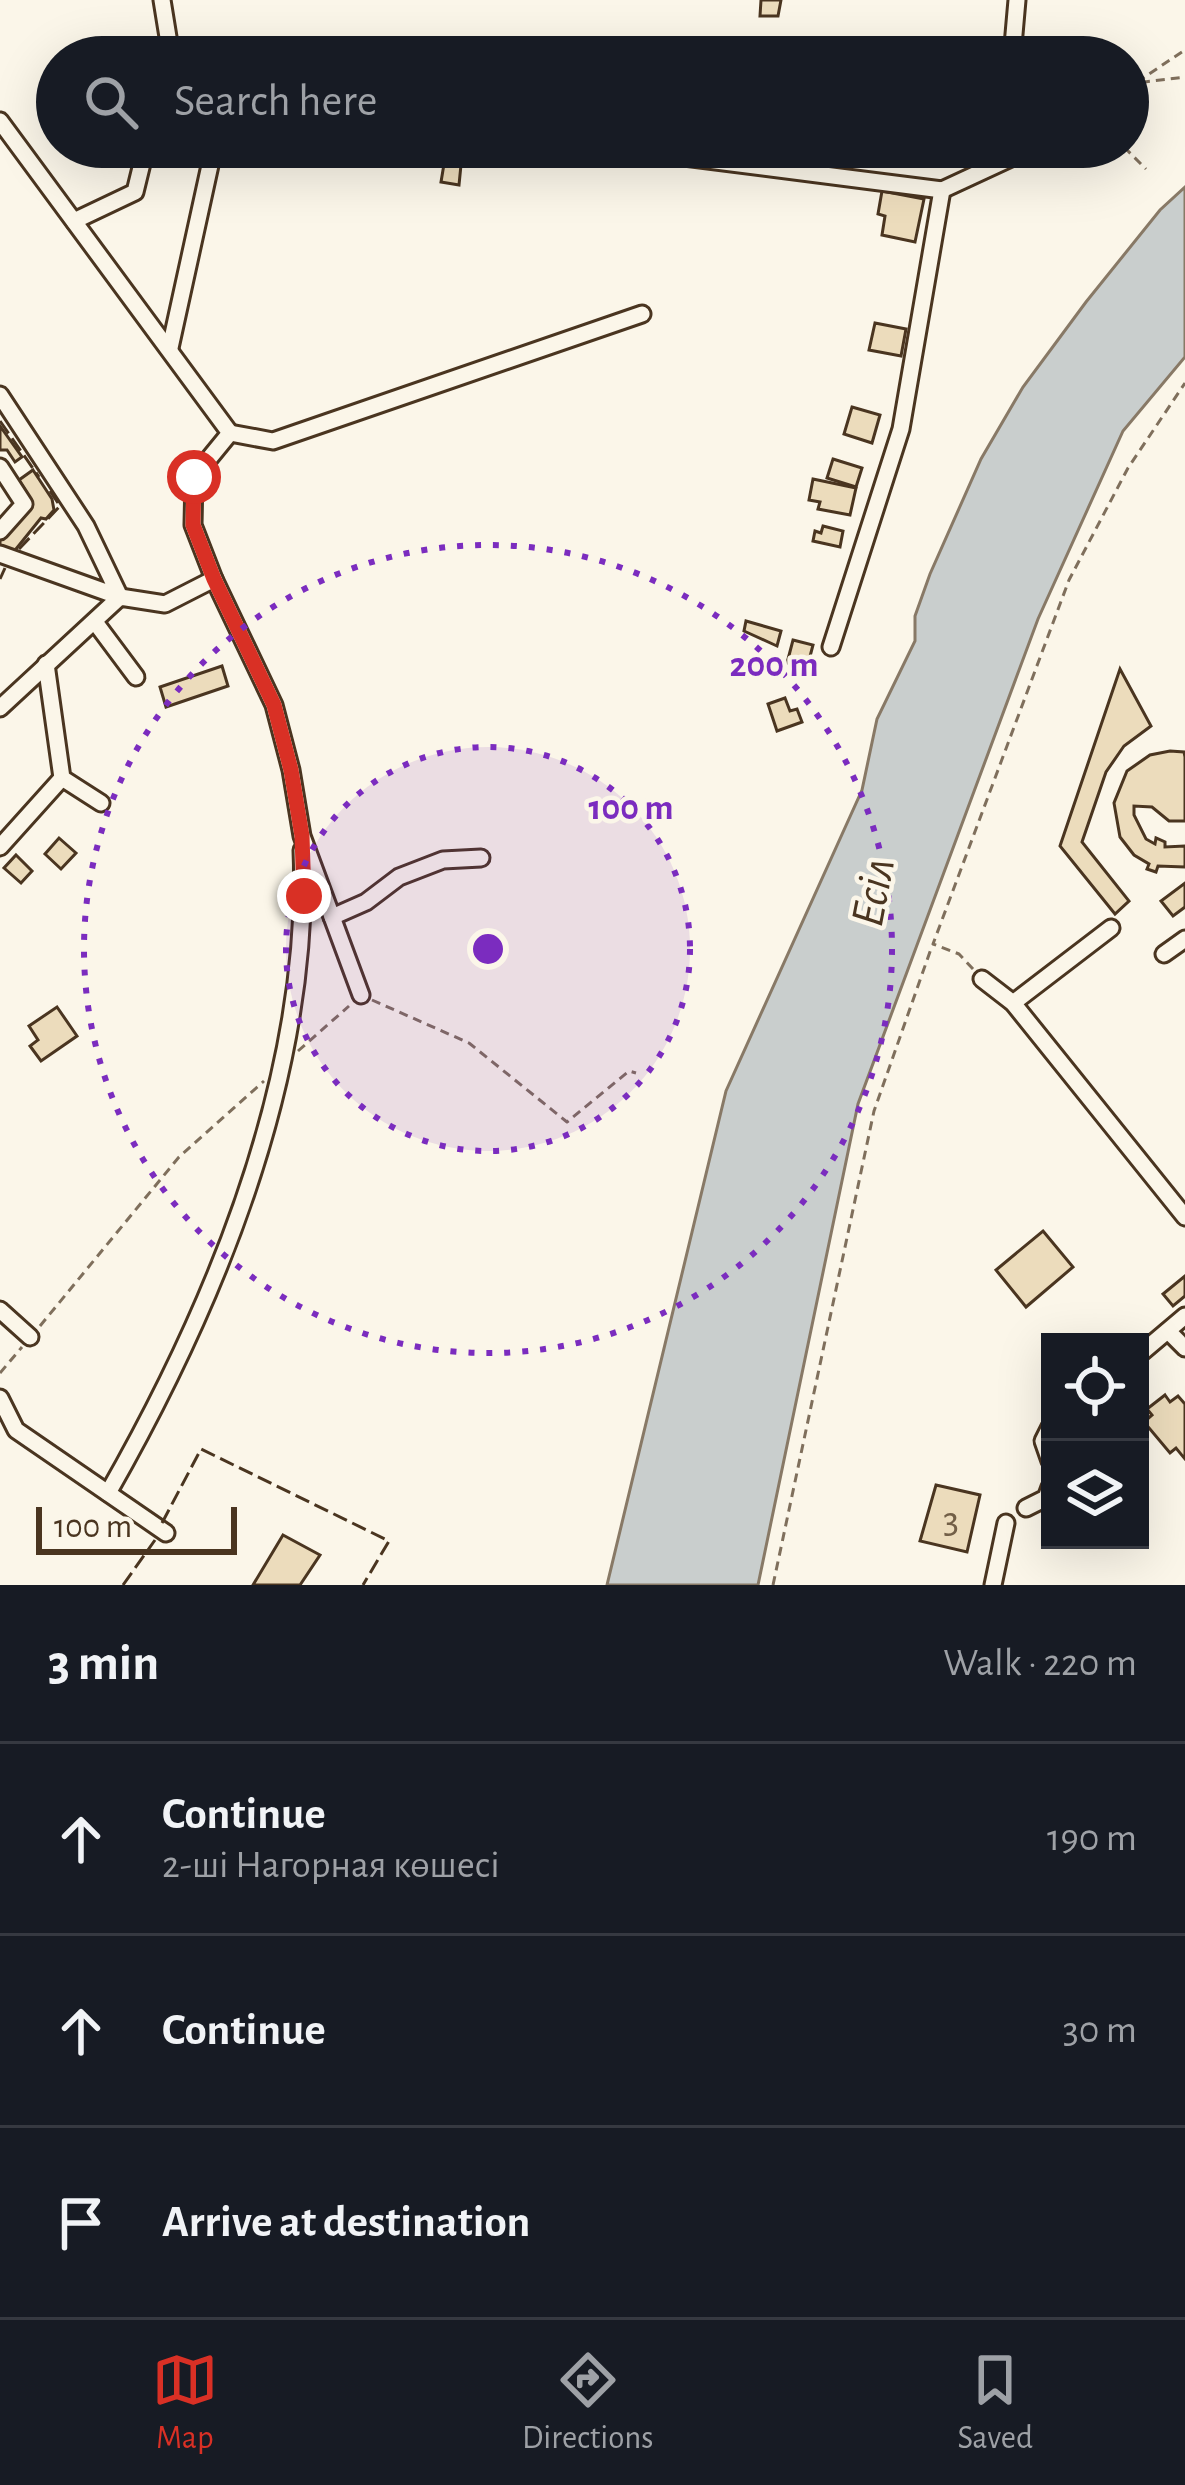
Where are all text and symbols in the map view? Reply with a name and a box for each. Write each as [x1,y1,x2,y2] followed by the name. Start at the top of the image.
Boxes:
[36,36,1149,168] search box
[78,69,144,135] icon: search
[174,79,377,124] text: Search here
[167,450,221,504] route start
[730,647,818,683] text: 200 m
[589,790,673,826] text: 100 m
[844,854,904,931] water label: Есіл
[277,869,331,923] route end
[467,928,509,970] centre of rings
[1041,1333,1149,1549] map controls
[1041,1333,1149,1441] button: locate
[1041,1441,1149,1549] button: layers
[36,1501,237,1554] scale bar
[943,1501,959,1540] house number: 3
[54,1511,132,1544] text: 100 m
[48,1638,159,1689] text: 3 min
[943,1644,1137,1683] text: Walk · 220 m
[162,1792,326,1837] text: Continue
[48,1806,114,1872] icon: ahead
[1047,1819,1137,1858] text: 190 m
[162,1846,500,1885] text: 2-ші Нагорная көшесі
[48,1998,114,2064] icon: ahead
[162,2008,326,2053] text: Continue
[1063,2011,1137,2050] text: 30 m
[48,2190,114,2256] icon: arrive
[162,2200,530,2245] text: Arrive at destination
[152,2347,218,2459] tab: Map
[522,2347,653,2459] tab: Directions
[957,2347,1033,2459] tab: Saved

